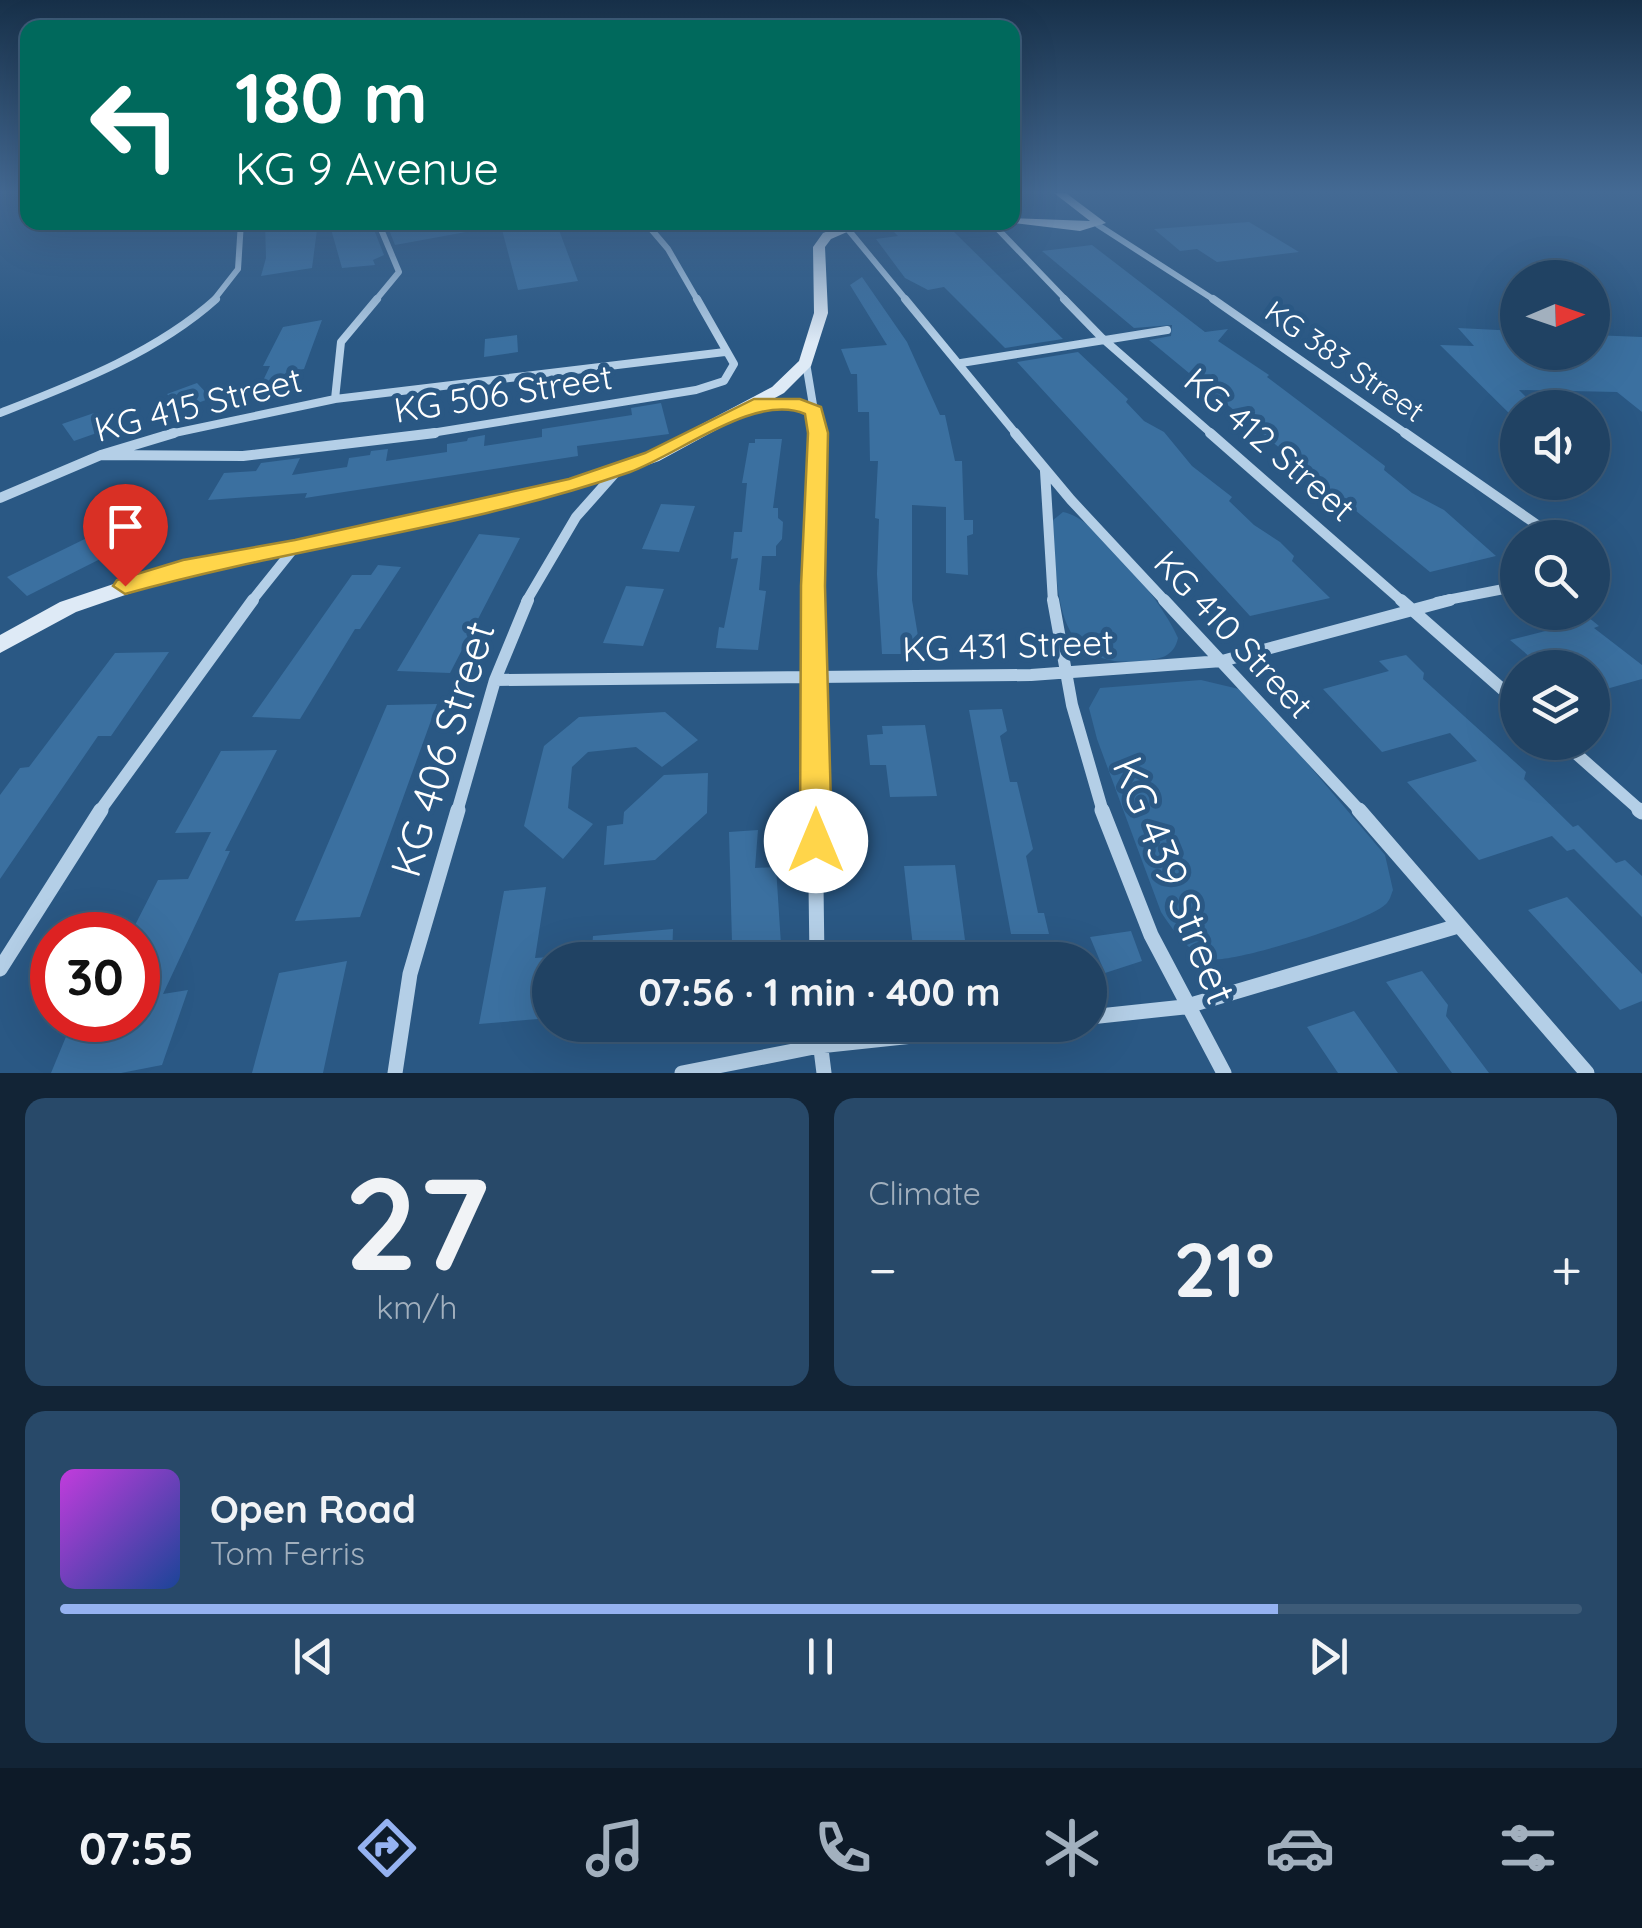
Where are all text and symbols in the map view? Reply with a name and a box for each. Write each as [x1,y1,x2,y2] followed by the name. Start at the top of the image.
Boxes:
[235,53,428,141] text: 180 m
[70,60,200,190] icon: left
[235,140,499,196] text: KG 9 Avenue
[1500,260,1610,370] north arrow
[1500,260,1610,760] map controls
[1258,292,1432,430] street label: KG 383 Street
[391,354,615,432] street label: KG 506 Street
[90,357,306,451] street label: KG 415 Street
[1175,358,1365,530] street label: KG 412 Street
[1500,390,1610,500] button: sound
[83,484,168,587] pin
[98,499,153,554] icon: arrive
[1500,520,1610,630] button: search
[1145,541,1323,727] street label: KG 410 Street
[378,615,506,883] street label: KG 406 Street
[902,619,1114,671] street label: KG 431 Street
[1500,650,1610,760] button: layers
[1101,749,1249,1011] street label: KG 439 Street
[764,789,868,893] position arrow
[30,912,160,1042] speed limit sign: 30
[638,968,1001,1016] text: 07:56 · 1 min · 400 m
[344,1140,489,1303] text: 27
[869,1173,981,1213] text: Climate
[1173,1222,1275,1316] text: 21°
[869,1235,897,1304] text: −
[1551,1235,1582,1304] text: +
[376,1287,457,1327] text: km/h
[210,1485,416,1533] text: Open Road
[210,1533,365,1573] text: Tom Ferris
[286,1629,341,1684] icon: previous
[793,1629,848,1684] icon: pause
[1301,1629,1356,1684] icon: next
[352,1813,422,1883] icon: directions
[580,1813,650,1883] icon: music
[808,1813,878,1883] icon: phone
[1037,1813,1107,1883] icon: climate
[1265,1813,1335,1883] icon: car
[1493,1813,1563,1883] icon: filters
[79,1820,194,1876] text: 07:55

